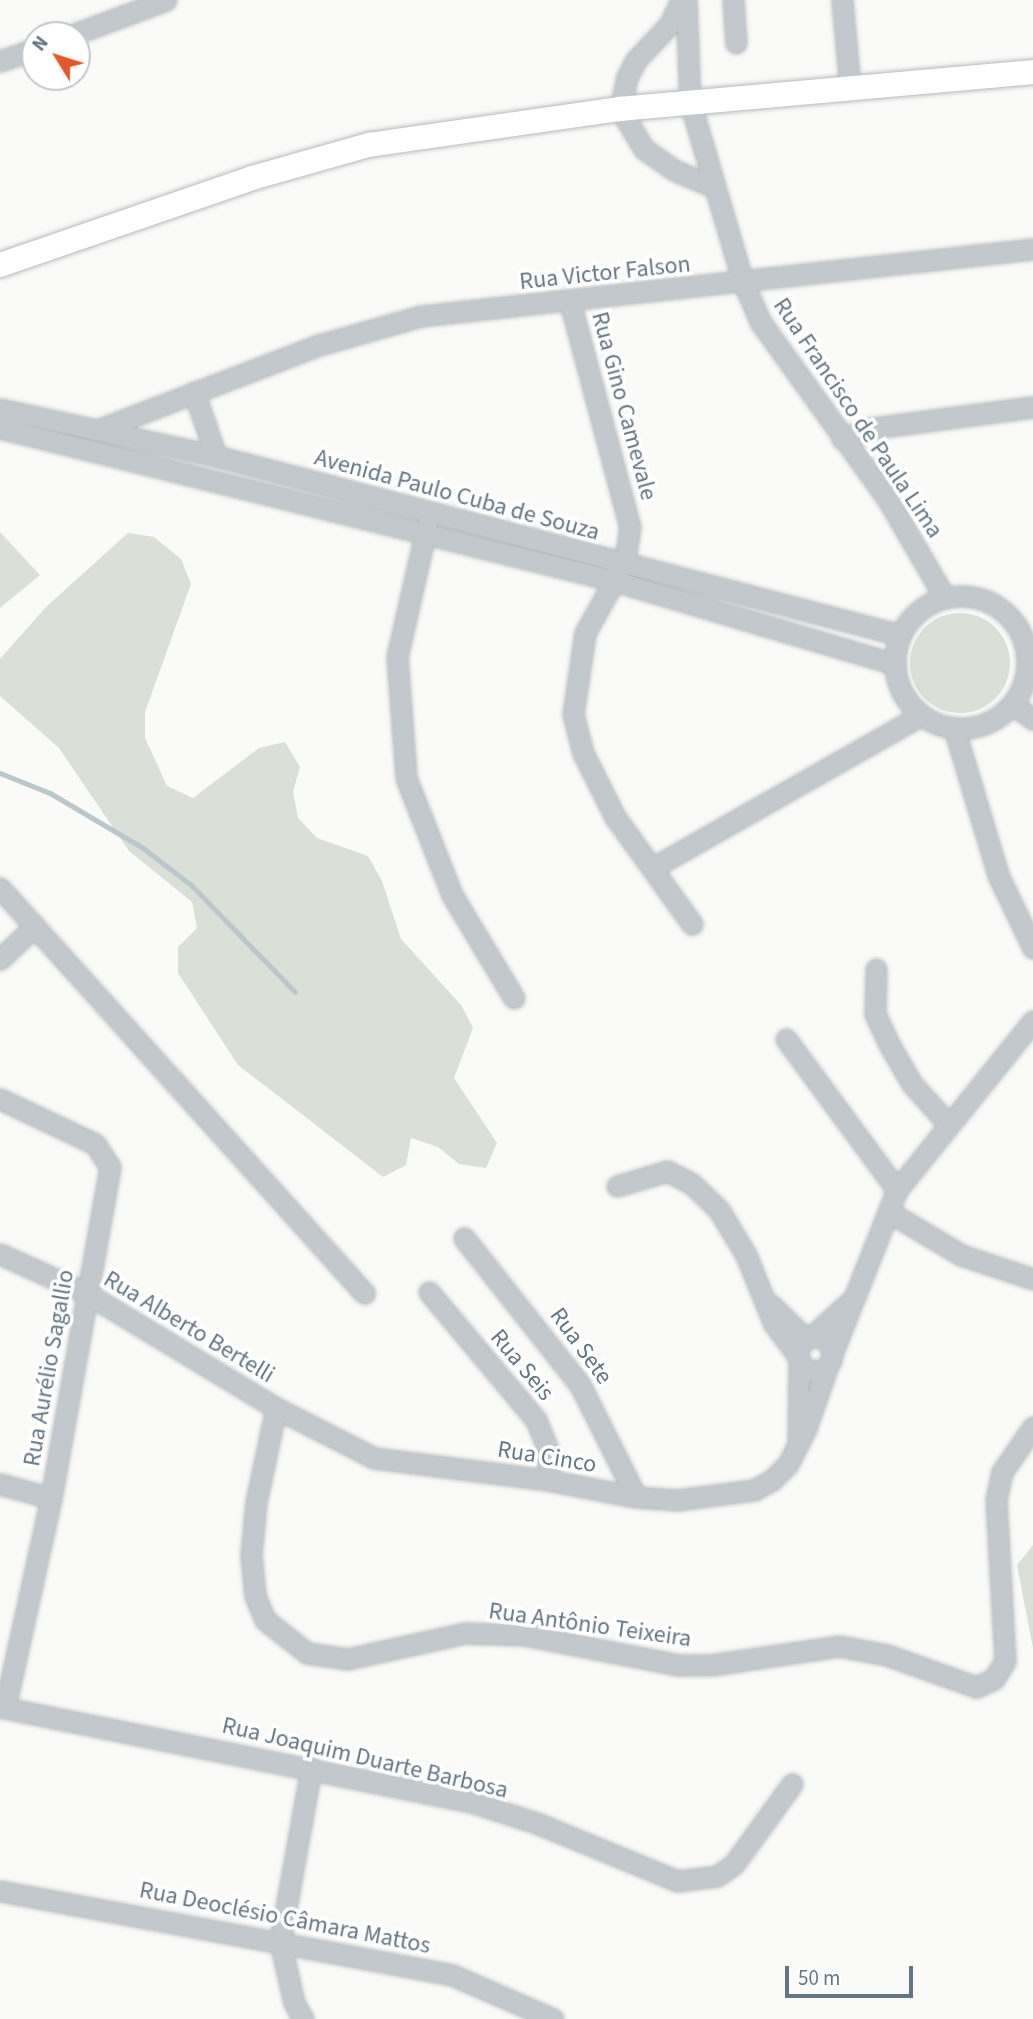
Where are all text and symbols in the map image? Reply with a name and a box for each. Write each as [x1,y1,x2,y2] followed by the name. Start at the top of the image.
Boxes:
[21,21,91,91] north arrow
[26,31,55,57] text: N
[518,250,692,296] street label: Rua Victor Falson
[767,292,949,544] street label: Rua Francisco de Paula Lima
[585,309,663,503] street label: Rua Gino Camevale
[311,443,603,547] street label: Avenida Paulo Cuba de Souza
[98,1265,280,1389] street label: Rua Alberto Bertelli
[18,1267,80,1469] street label: Rua Aurélio Sagallio
[544,1302,618,1390] street label: Rua Sete
[484,1323,560,1407] street label: Rua Seis
[495,1435,599,1479] street label: Rua Cinco
[487,1597,693,1653] street label: Rua Antônio Teixeira
[219,1711,511,1805] street label: Rua Joaquim Duarte Barbosa
[137,1876,433,1960] street label: Rua Deoclésio Câmara Mattos
[788,1952,916,1996] scale bar
[798,1963,840,1993] text: 50 m

